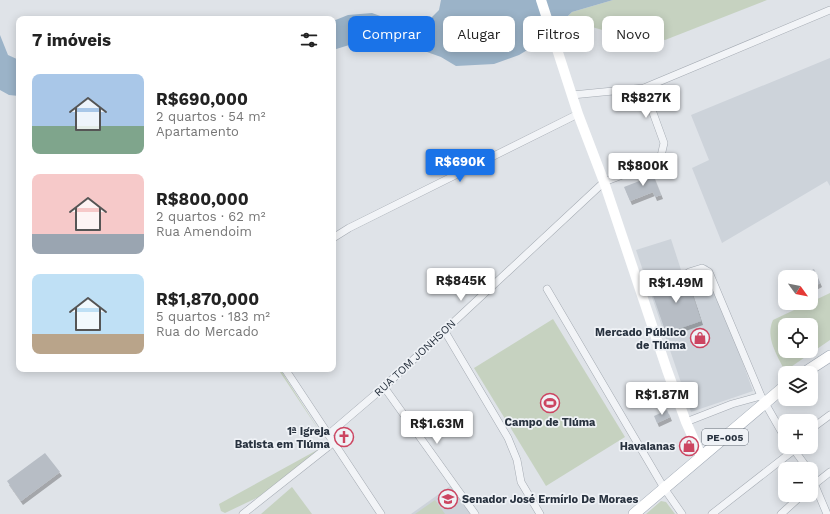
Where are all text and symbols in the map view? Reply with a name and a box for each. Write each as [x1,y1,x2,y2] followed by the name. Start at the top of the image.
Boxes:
[348,16,435,52] chip: Comprar
[443,16,515,52] chip: Alugar
[523,16,594,52] chip: Filtros
[602,16,664,52] chip: Novo
[298,29,320,51] icon: filters
[32,30,111,50] text: 7 imóveis
[613,85,679,119] pin: R$827K
[156,89,248,109] text: R$690,000
[64,90,112,138] icon: home
[621,90,671,105] text: R$827K
[156,109,265,124] text: 2 quartos · 54 m²
[156,124,239,139] text: Apartamento
[427,149,493,183] pin: R$690K
[610,153,676,187] pin: R$800K
[435,154,485,169] text: R$690K
[617,158,669,173] text: R$800K
[156,189,249,209] text: R$800,000
[64,190,112,238] icon: home
[156,209,265,224] text: 2 quartos · 62 m²
[156,224,252,239] text: Rua Amendoim
[428,268,494,302] pin: R$845K
[639,270,713,304] pin: R$1.49M
[778,270,818,310] north arrow
[778,270,818,502] map controls
[436,273,486,288] text: R$845K
[649,275,703,290] text: R$1.49M
[156,289,259,309] text: R$1,870,000
[64,290,112,338] icon: home
[156,309,270,324] text: 5 quartos · 183 m²
[372,317,458,399] street label: RUA TOM JONHSON
[778,318,818,358] button: locate
[156,324,259,339] text: Rua do Mercado
[595,326,687,352] place label: Mercado Público de Tiúma
[689,327,711,349] shop icon: Mercado Público de Tiúma
[778,366,818,406] button: layers
[625,382,699,416] pin: R$1.87M
[635,387,689,402] text: R$1.87M
[539,392,561,414] sports icon: Campo de Tiúma
[400,411,474,445] pin: R$1.63M
[778,414,818,454] button: +
[410,416,464,431] text: R$1.63M
[505,416,596,429] place label: Campo de Tiúma
[235,425,331,451] place label: 1ª Igreja Batista em Tiúma
[333,426,355,448] church icon: 1ª Igreja Batista em Tiúma
[702,429,748,445] road number: PE-005
[678,435,700,457] shop icon: Havaianas
[620,440,675,453] place label: Havaianas
[778,462,818,502] button: −
[437,488,459,510] school or university icon: Senador José Ermírio De Moraes
[462,493,639,506] place label: Senador José Ermírio De Moraes

